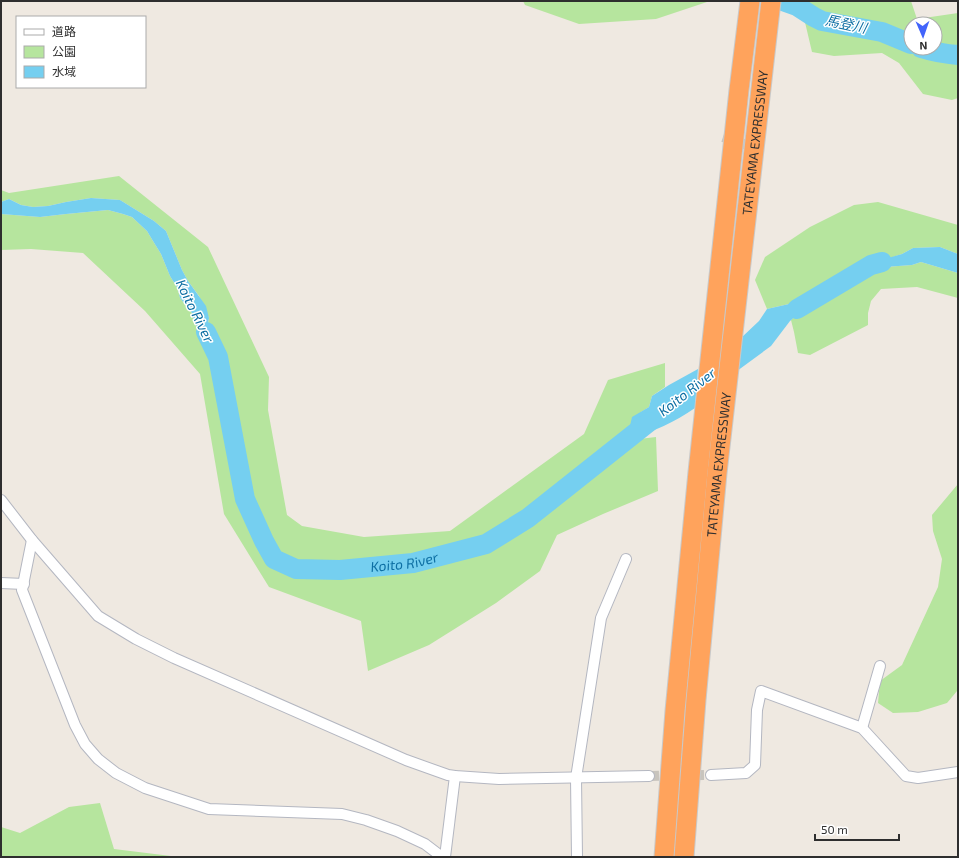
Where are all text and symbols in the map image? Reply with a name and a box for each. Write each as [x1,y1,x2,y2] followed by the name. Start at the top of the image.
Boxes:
[824,11,870,37] water label: 馬登川
[16,16,146,88] legend
[903,16,943,56] north arrow
[52,24,76,38] text: 道路
[919,40,928,53] text: N
[52,44,76,58] text: 公園
[52,64,76,78] text: 水域
[739,69,771,216] street label: TATEYAMA EXPRESSWAY
[173,276,218,346] water label: Koito River
[655,364,719,419] water label: Koito River
[703,391,734,538] street label: TATEYAMA EXPRESSWAY
[370,548,440,575] water label: Koito River
[815,816,899,842] scale bar
[821,822,848,836] text: 50 m

